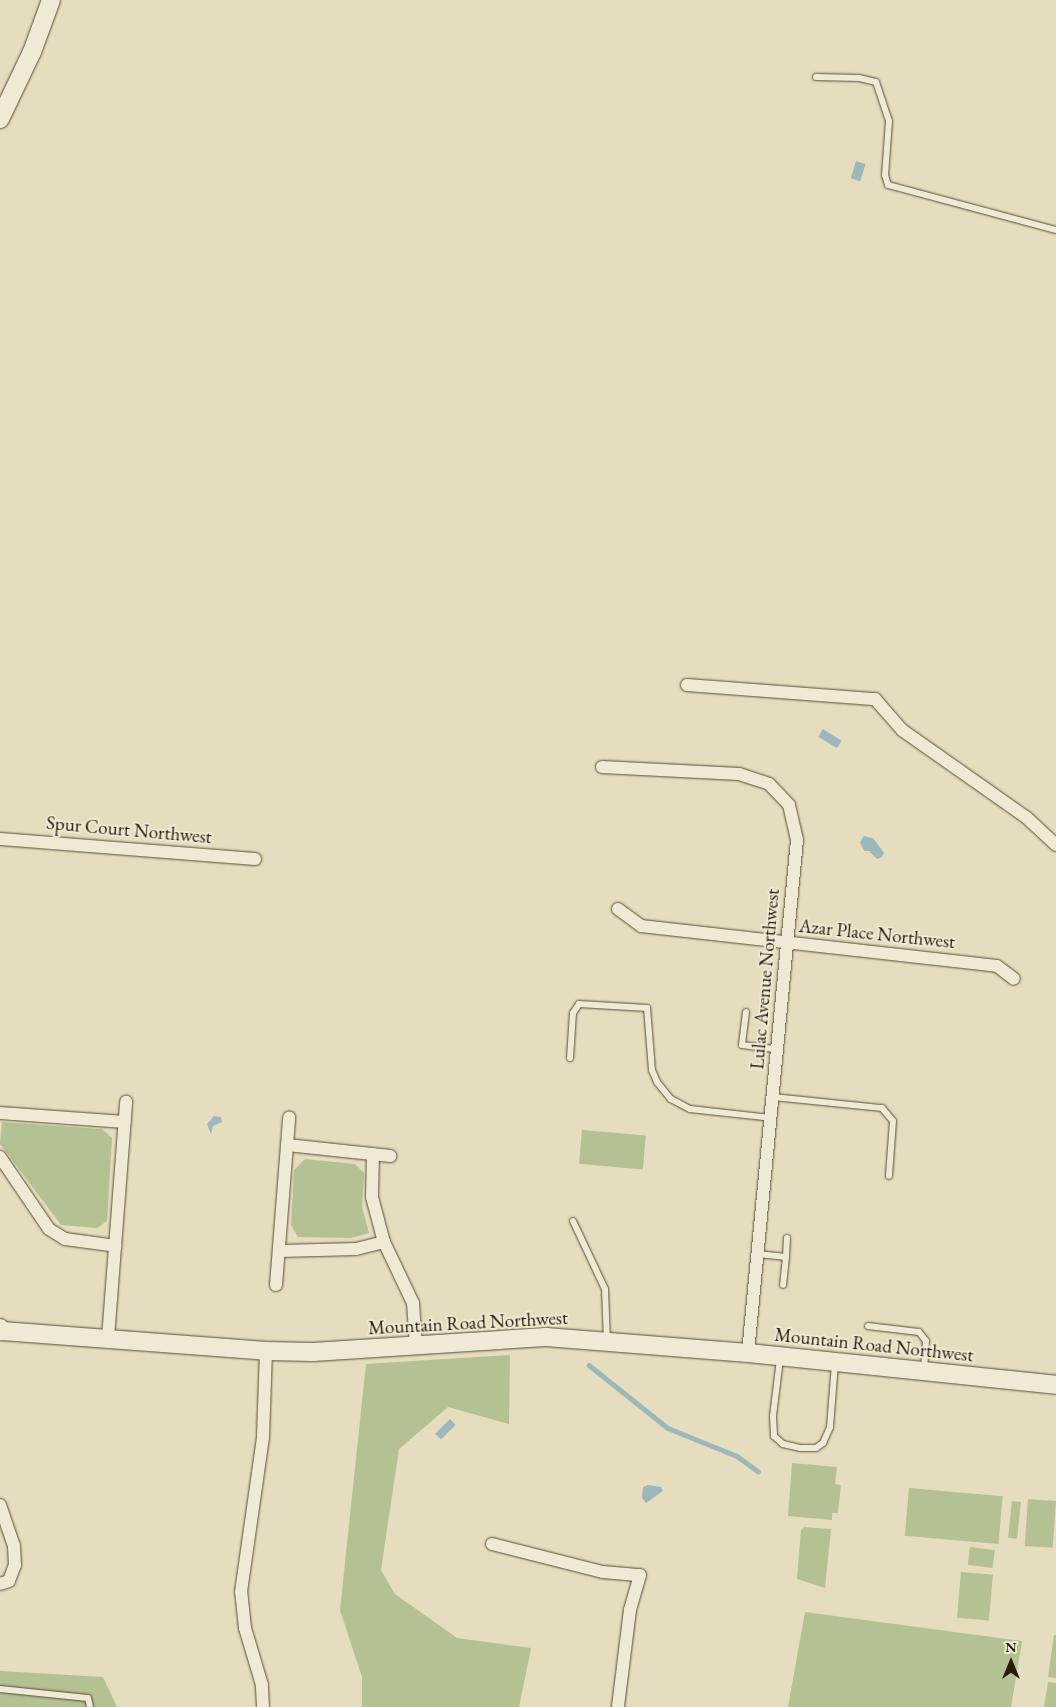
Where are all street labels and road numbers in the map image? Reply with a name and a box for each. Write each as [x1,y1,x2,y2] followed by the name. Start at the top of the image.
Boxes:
[45,811,213,849] street label: Spur Court Northwest
[746,888,784,1070] street label: Lulac Avenue Northwest
[798,914,956,954] street label: Azar Place Northwest
[368,1306,568,1340] street label: Mountain Road Northwest
[773,1323,975,1367] street label: Mountain Road Northwest

